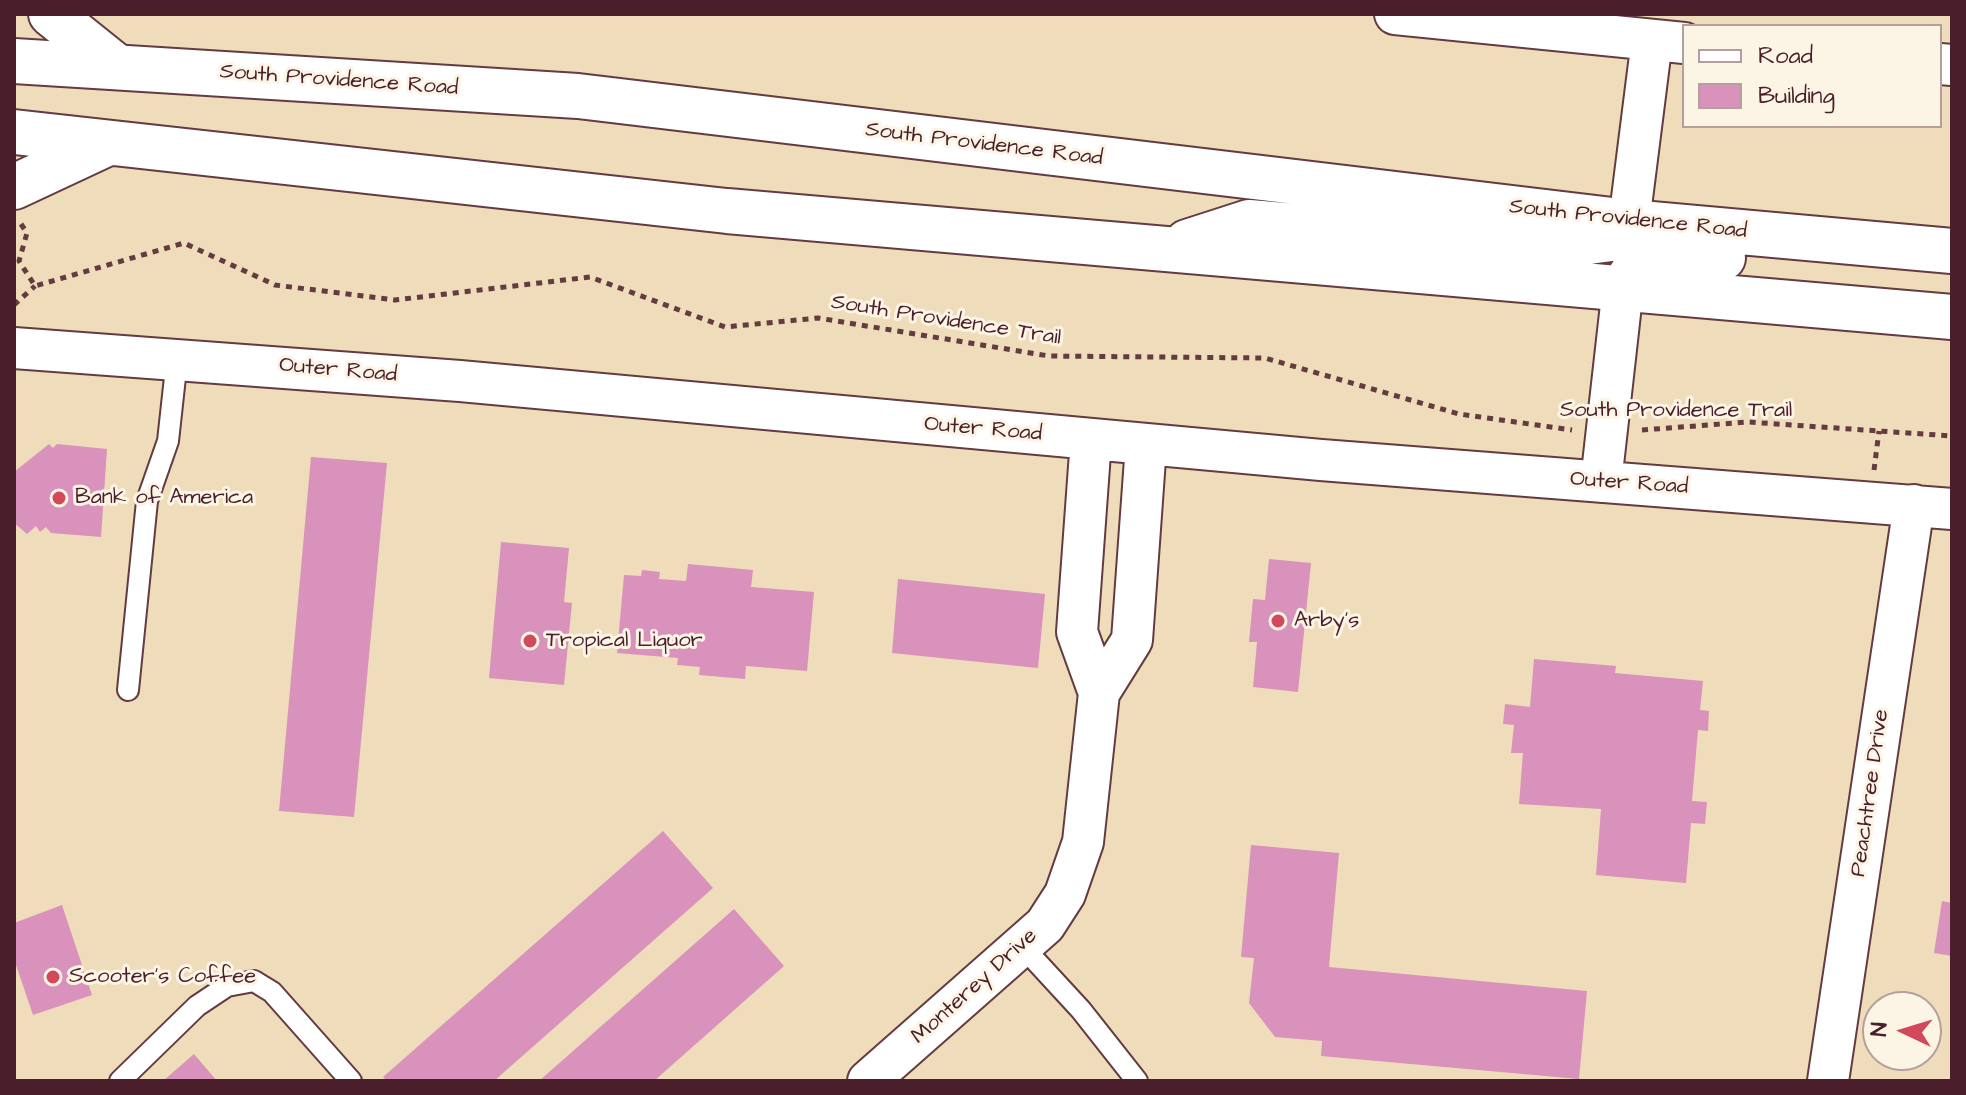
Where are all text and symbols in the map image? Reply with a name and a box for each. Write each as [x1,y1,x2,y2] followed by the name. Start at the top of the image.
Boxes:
[1682,24,1942,128] legend
[1758,39,1813,73] text: Road
[219,59,459,103] street label: South Providence Road
[1758,79,1835,113] text: Building
[864,117,1104,173] street label: South Providence Road
[1508,194,1748,246] street label: South Providence Road
[829,290,1063,352] street label: South Providence Trail
[278,353,398,389] street label: Outer Road
[1560,398,1792,424] street label: South Providence Trail
[923,412,1043,448] street label: Outer Road
[1569,467,1689,501] street label: Outer Road
[75,485,253,511] place label: Bank of America
[50,489,68,507] marker: Bank of America
[1294,608,1359,634] place label: Arby's
[1269,612,1287,630] marker: Arby's
[546,628,703,654] place label: Tropical Liquor
[521,632,539,650] marker: Tropical Liquor
[1846,708,1896,878] street label: Peachtree Drive
[907,924,1043,1050] street label: Monterey Drive
[69,964,256,990] place label: Scooter's Coffee
[44,968,62,986] marker: Scooter's Coffee
[1862,991,1942,1071] north arrow
[1864,1021,1895,1037] text: N

